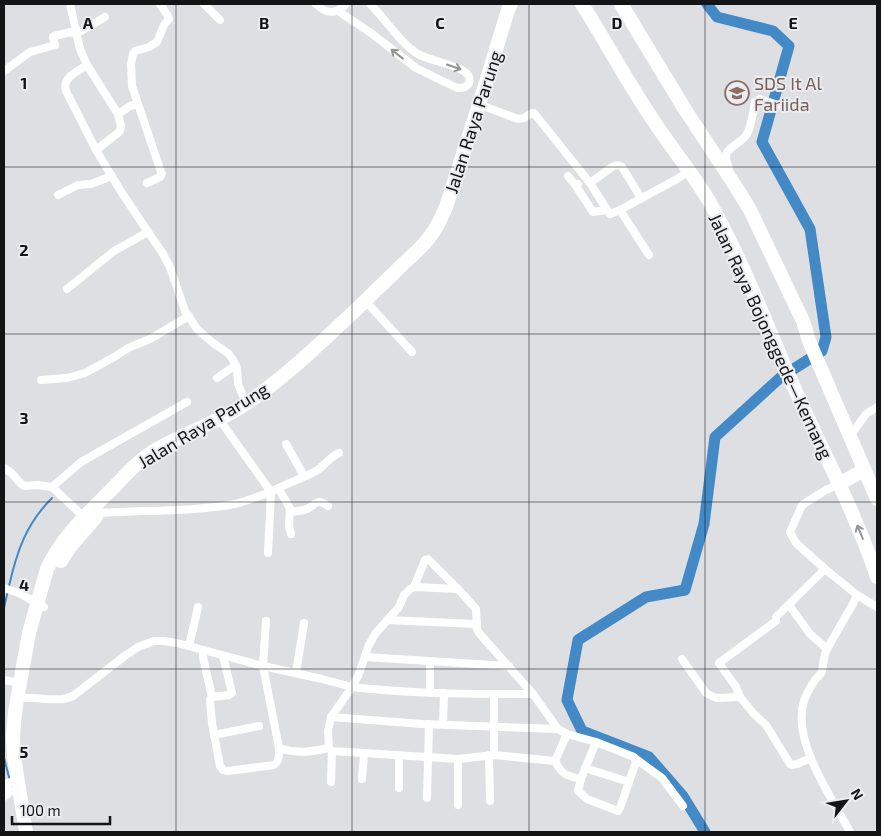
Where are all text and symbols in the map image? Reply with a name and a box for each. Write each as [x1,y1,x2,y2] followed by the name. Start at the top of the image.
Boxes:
[83,13,94,32] text: A
[259,13,269,32] text: B
[435,13,445,32] text: C
[612,13,623,32] text: D
[788,13,798,32] text: E
[390,48,403,59] one-way arrow
[440,48,506,196] street label: Jalan Raya Parung
[446,63,462,73] one-way arrow
[754,72,823,115] place label: SDS It Al Fariida
[21,73,27,92] text: 1
[724,80,750,106] school or university icon: SDS It Al Fariida
[704,210,838,462] street label: Jalan Raya Bojonggede—Kemang
[19,240,29,259] text: 2
[134,377,272,473] street label: Jalan Raya Parung
[19,408,29,427] text: 3
[854,525,864,540] one-way arrow
[19,575,29,594] text: 4
[20,742,29,761] text: 5
[821,776,871,826] north arrow
[848,785,867,803] text: N
[12,794,110,826] scale bar
[20,801,61,819] text: 100 m

